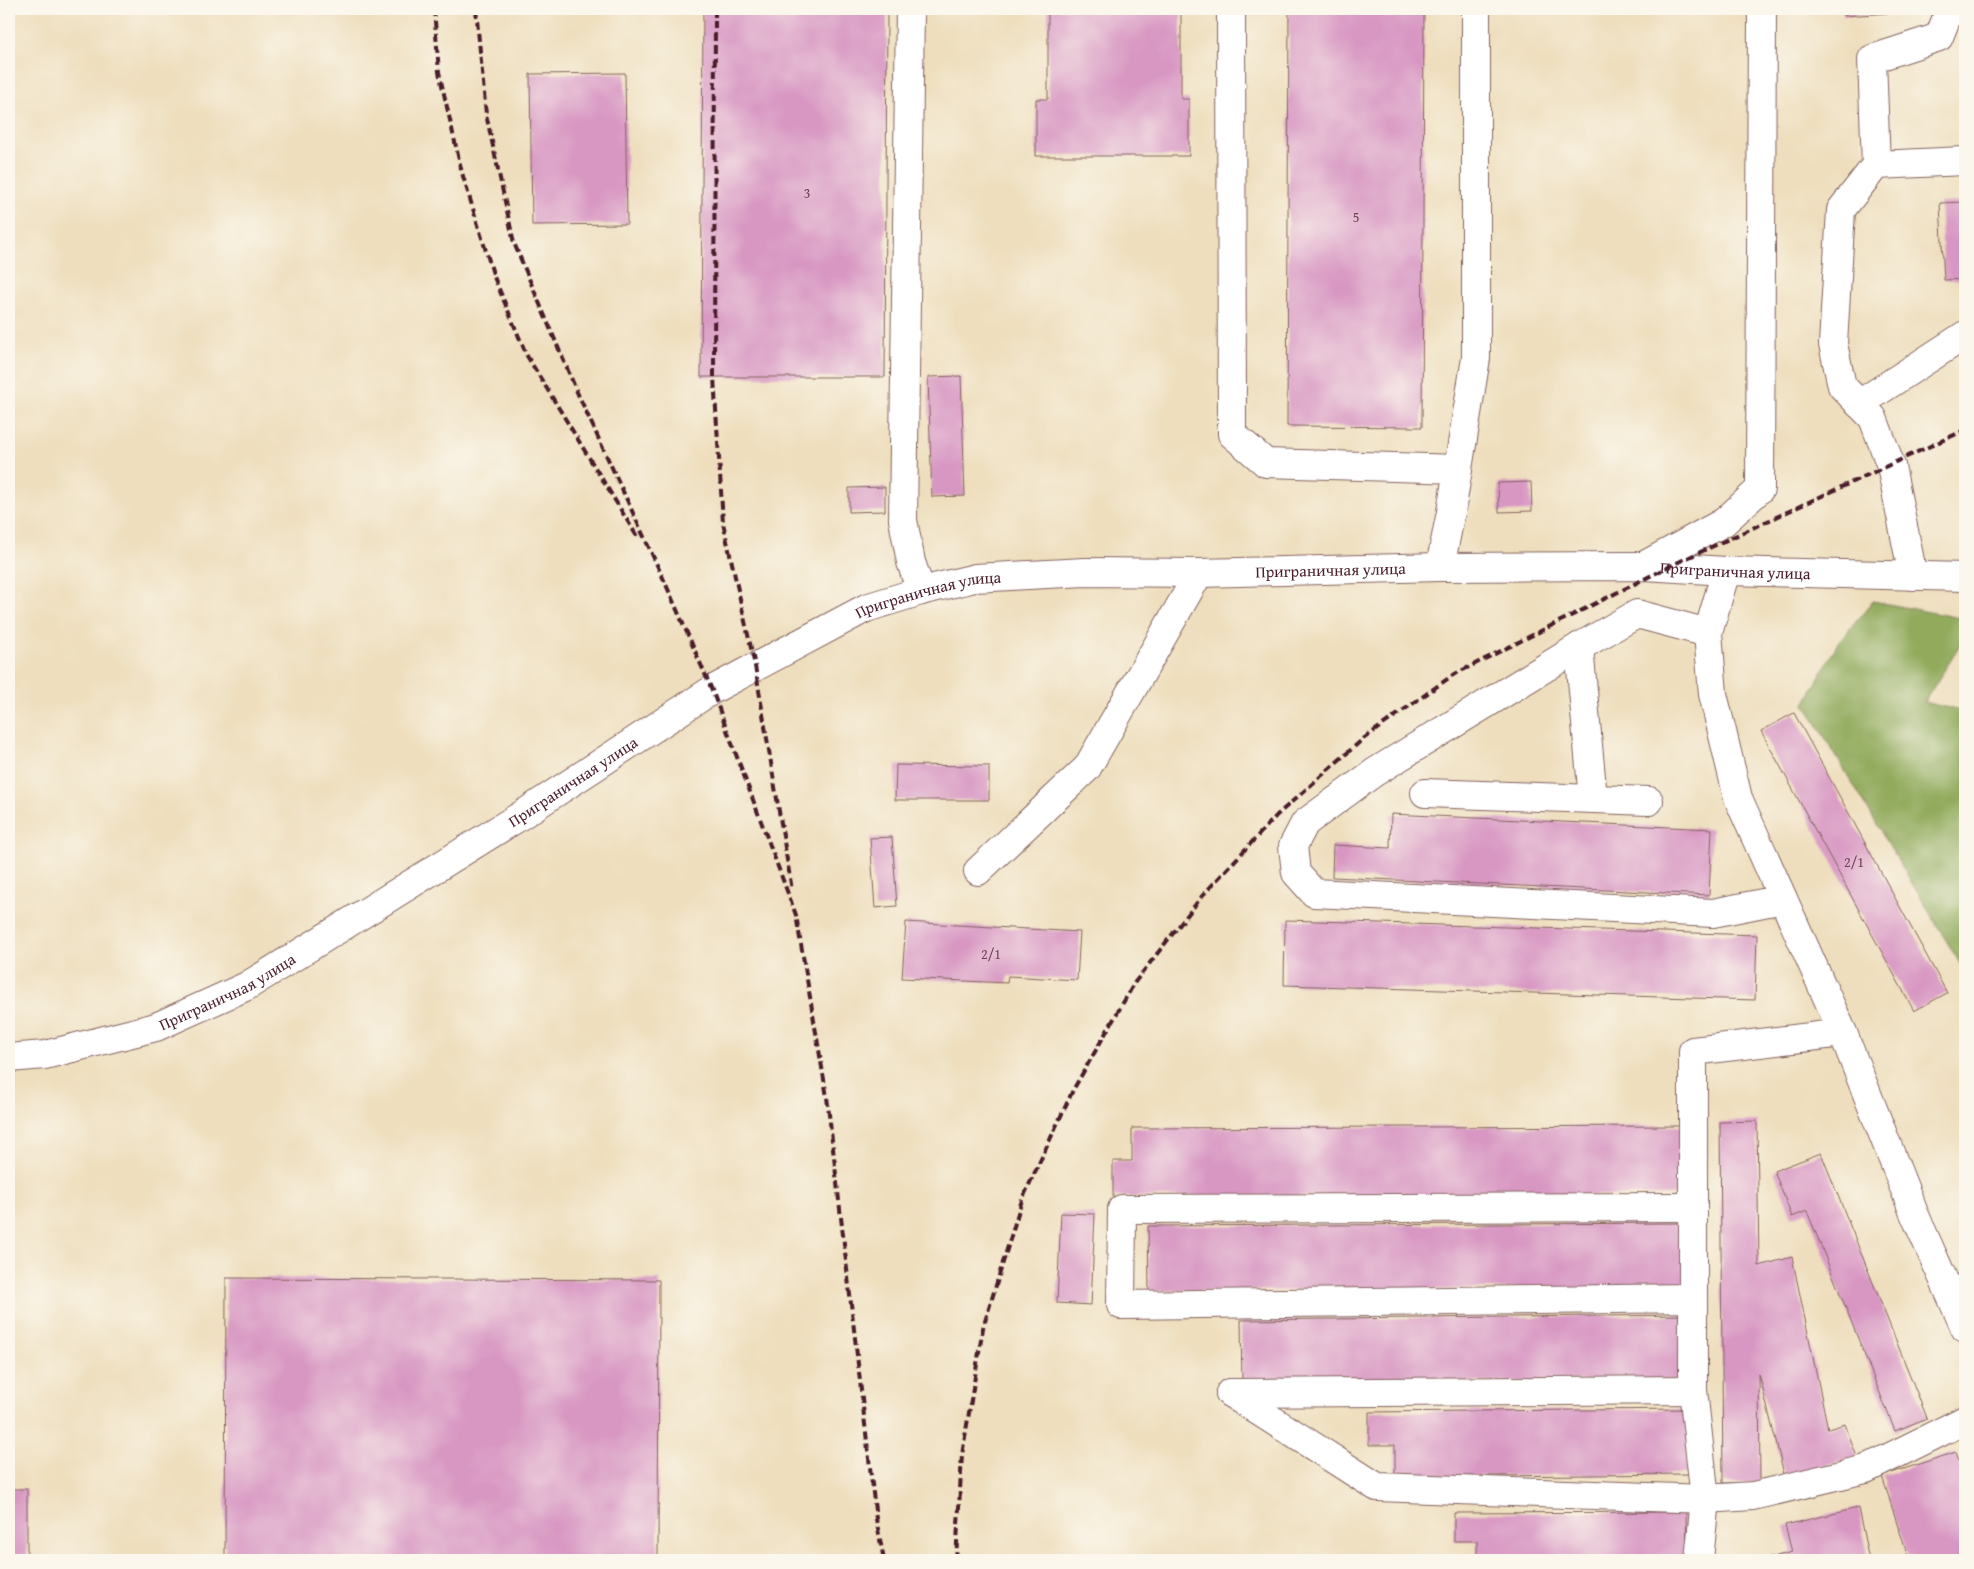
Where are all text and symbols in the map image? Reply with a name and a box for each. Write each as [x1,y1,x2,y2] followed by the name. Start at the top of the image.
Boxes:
[804,183,810,203] house number: 3
[1353,207,1359,227] house number: 5
[1659,555,1811,585] street label: Приграничная улица
[1255,556,1407,584] street label: Приграничная улица
[850,565,1002,624] street label: Приграничная улица
[503,730,643,833] street label: Приграничная улица
[1844,852,1864,872] house number: 2/1
[981,944,1001,964] house number: 2/1
[155,947,300,1036] street label: Приграничная улица

